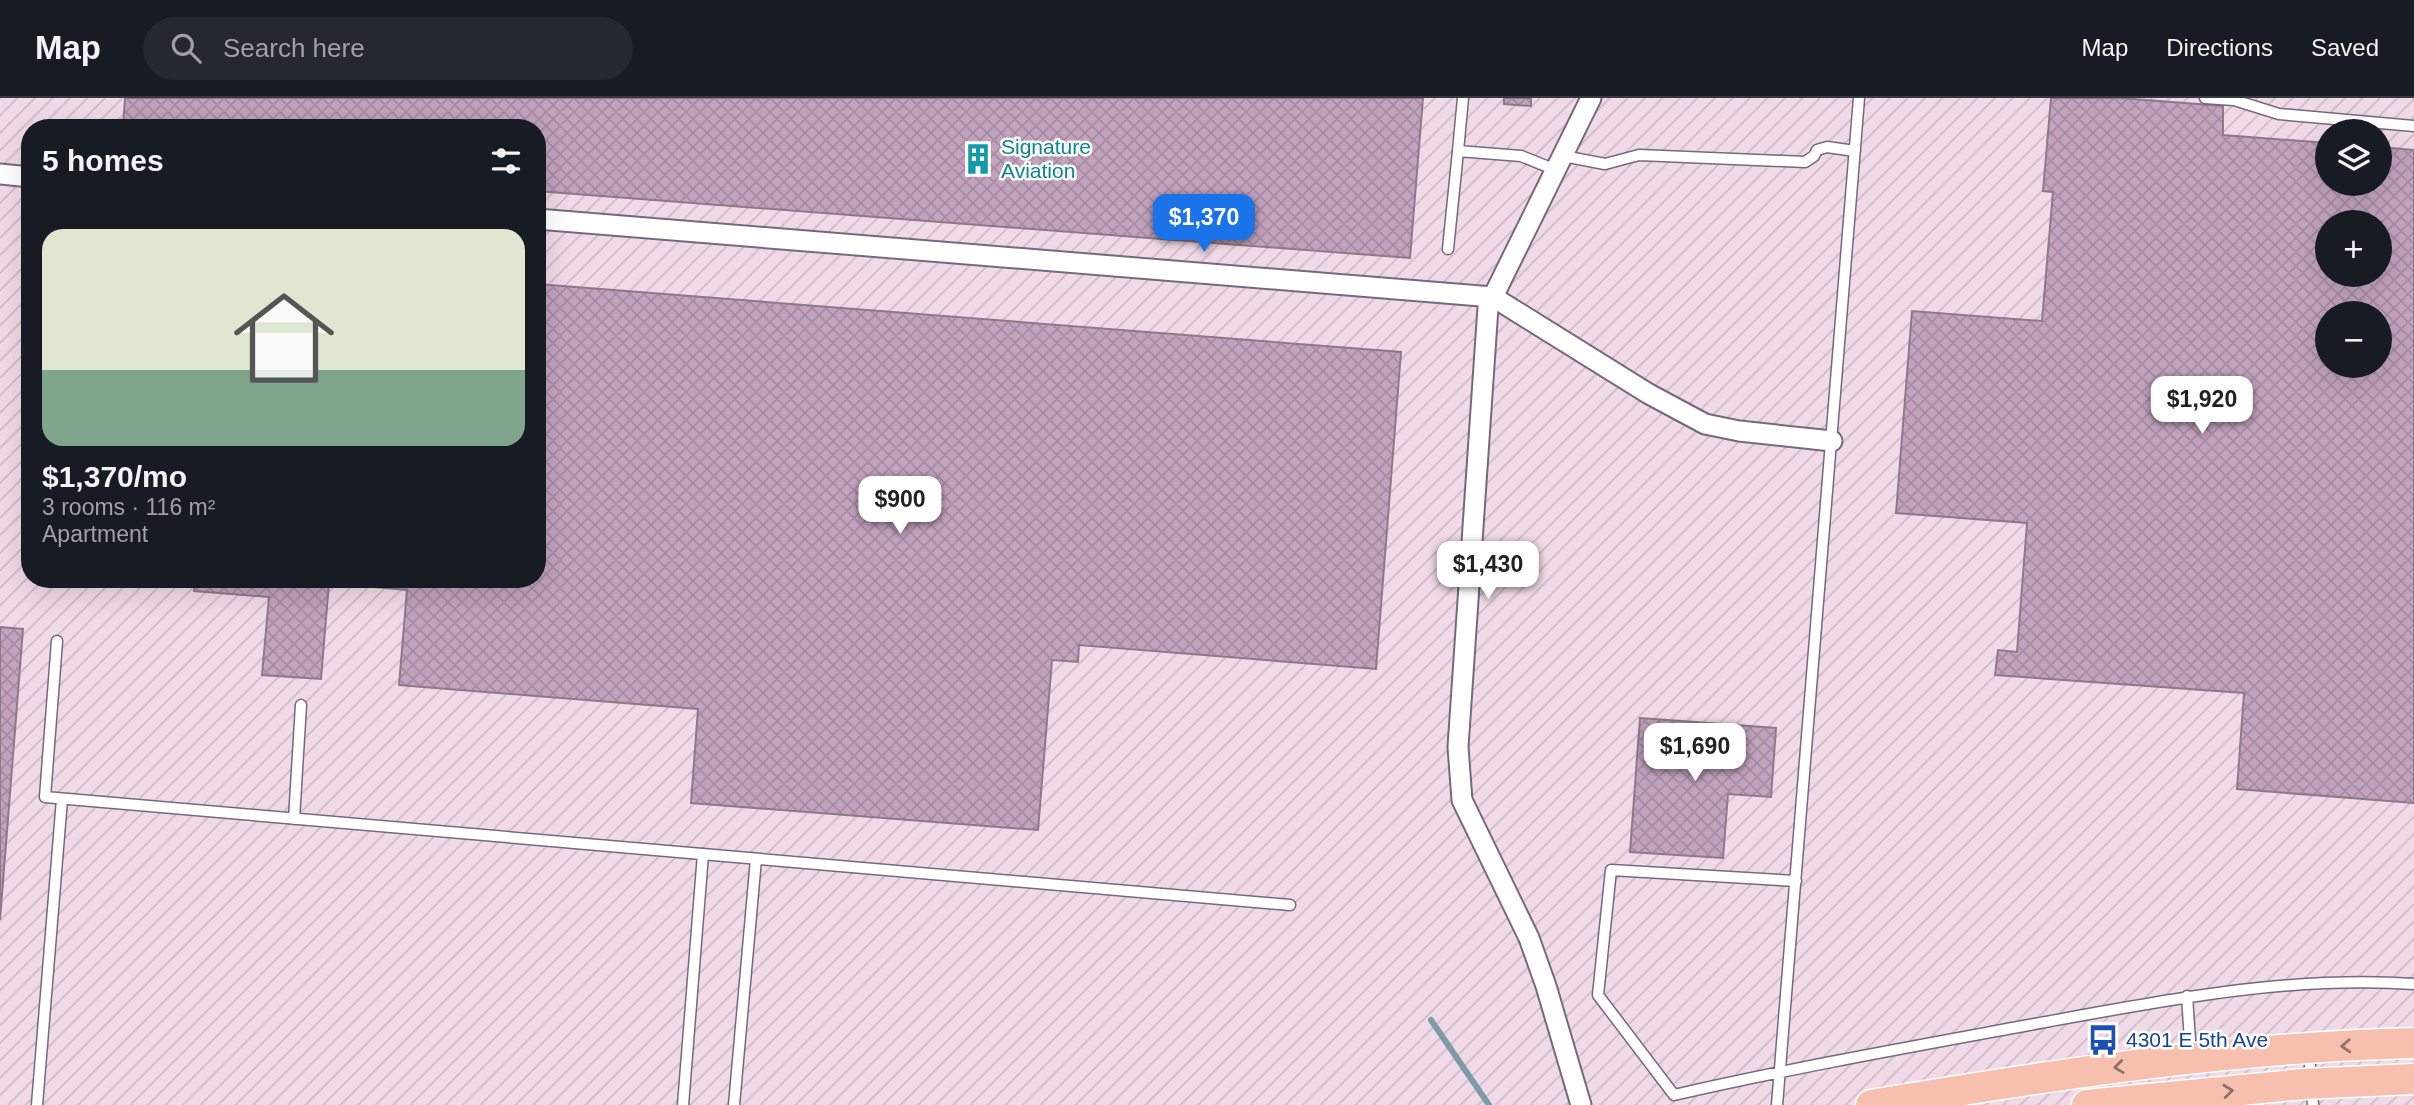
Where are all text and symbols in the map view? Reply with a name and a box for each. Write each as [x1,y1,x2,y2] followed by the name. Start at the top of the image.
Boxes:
[143,17,633,80] search box
[35,29,101,66] text: Map
[167,29,205,67] icon: search
[223,33,365,63] text: Search here
[2082,34,2128,61] text: Map
[2166,34,2273,61] text: Directions
[2311,34,2379,61] text: Saved
[2315,119,2392,378] map controls
[2315,119,2392,196] button: layers
[1001,135,1091,182] place label: Signature Aviation
[487,142,525,180] icon: filters
[961,142,995,176] building icon: Signature Aviation
[42,144,164,177] text: 5 homes
[1147,194,1261,254] pin: $1,370
[1169,204,1239,230] text: $1,370
[2315,210,2392,287] button: +
[221,275,347,401] icon: home
[2315,301,2392,378] button: −
[2145,376,2259,436] pin: $1,920
[2167,386,2237,412] text: $1,920
[42,460,187,493] text: $1,370/mo
[859,476,941,536] pin: $900
[874,486,926,512] text: $900
[42,494,215,520] text: 3 rooms · 116 m²
[42,521,148,547] text: Apartment
[1431,542,1545,601] pin: $1,430
[1453,551,1523,577] text: $1,430
[1638,724,1752,783] pin: $1,690
[1660,733,1730,759] text: $1,690
[2086,1023,2120,1057] bus stop icon: 4301 E 5th Ave
[2126,1028,2268,1051] place label: 4301 E 5th Ave
[2340,1038,2351,1053] one-way arrow
[2114,1060,2125,1075] one-way arrow
[2223,1083,2234,1098] one-way arrow

